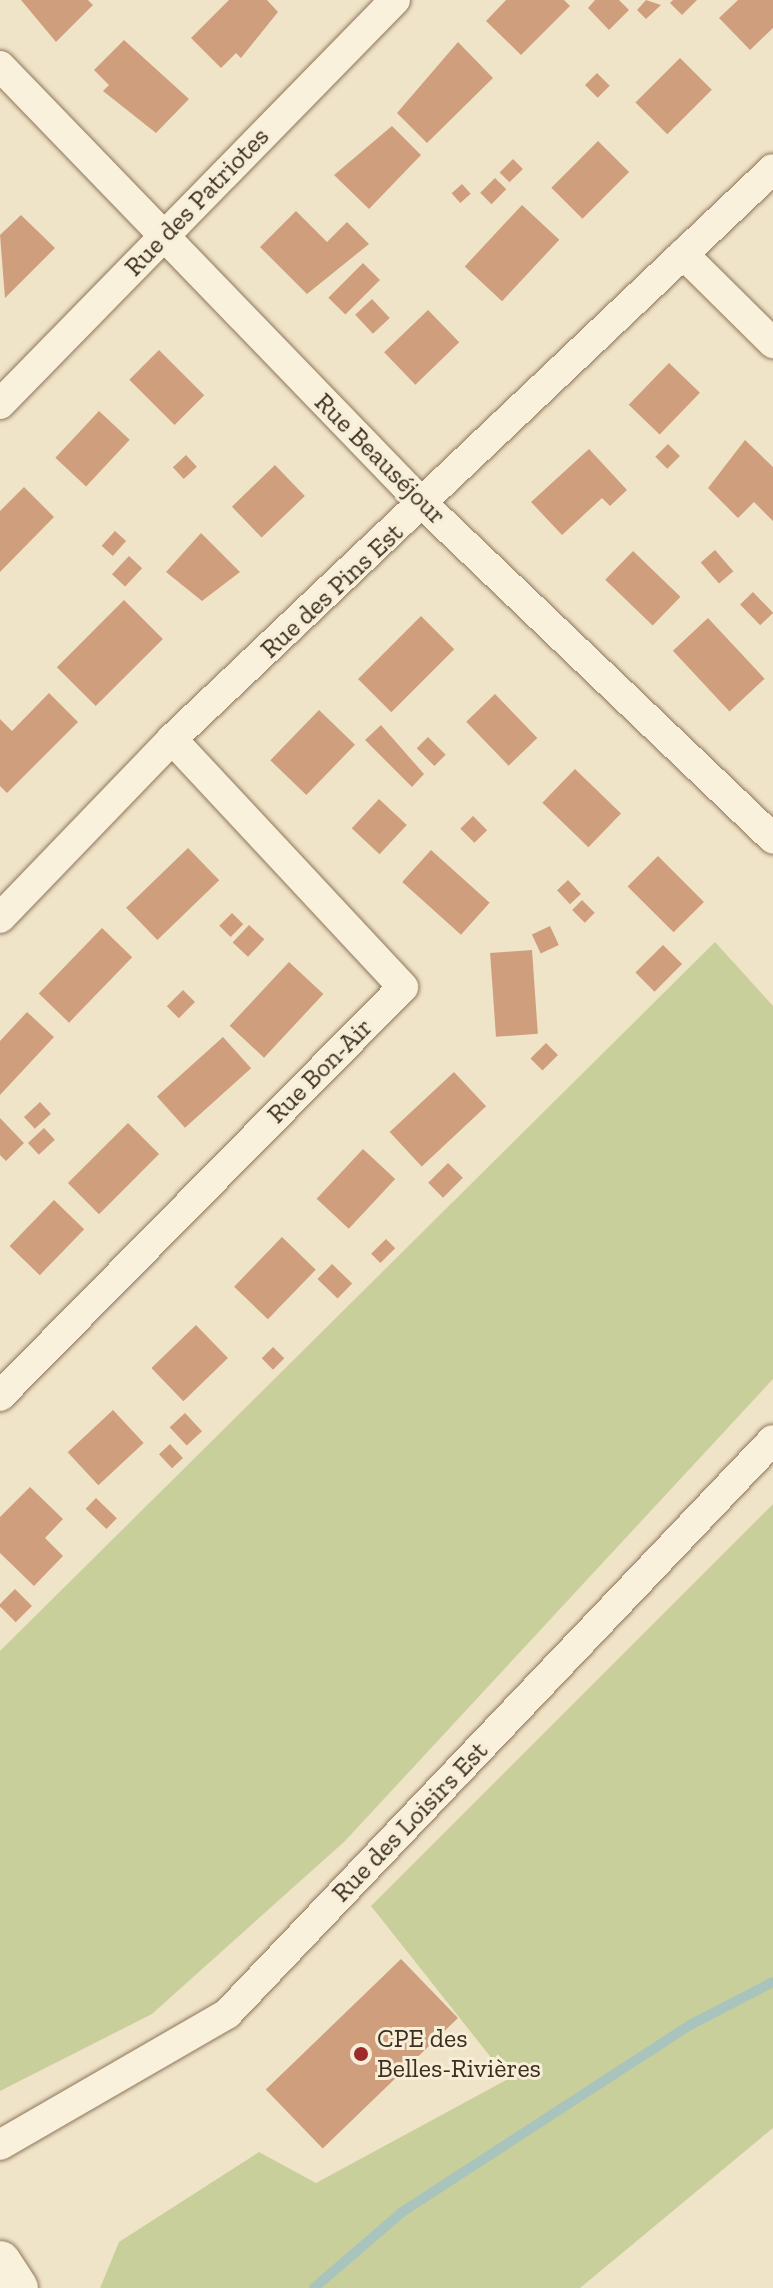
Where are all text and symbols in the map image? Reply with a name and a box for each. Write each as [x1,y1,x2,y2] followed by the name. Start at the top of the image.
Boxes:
[118,121,276,283] street label: Rue des Patriotes
[308,387,452,531] street label: Rue Beauséjour
[254,517,410,665] street label: Rue des Pins Est
[261,1012,379,1130] street label: Rue Bon-Air
[326,1735,494,1909] street label: Rue des Loisirs Est
[377,2023,541,2084] place label: CPE des Belles-Rivières
[352,2045,370,2063] marker: CPE des Belles-Rivières

